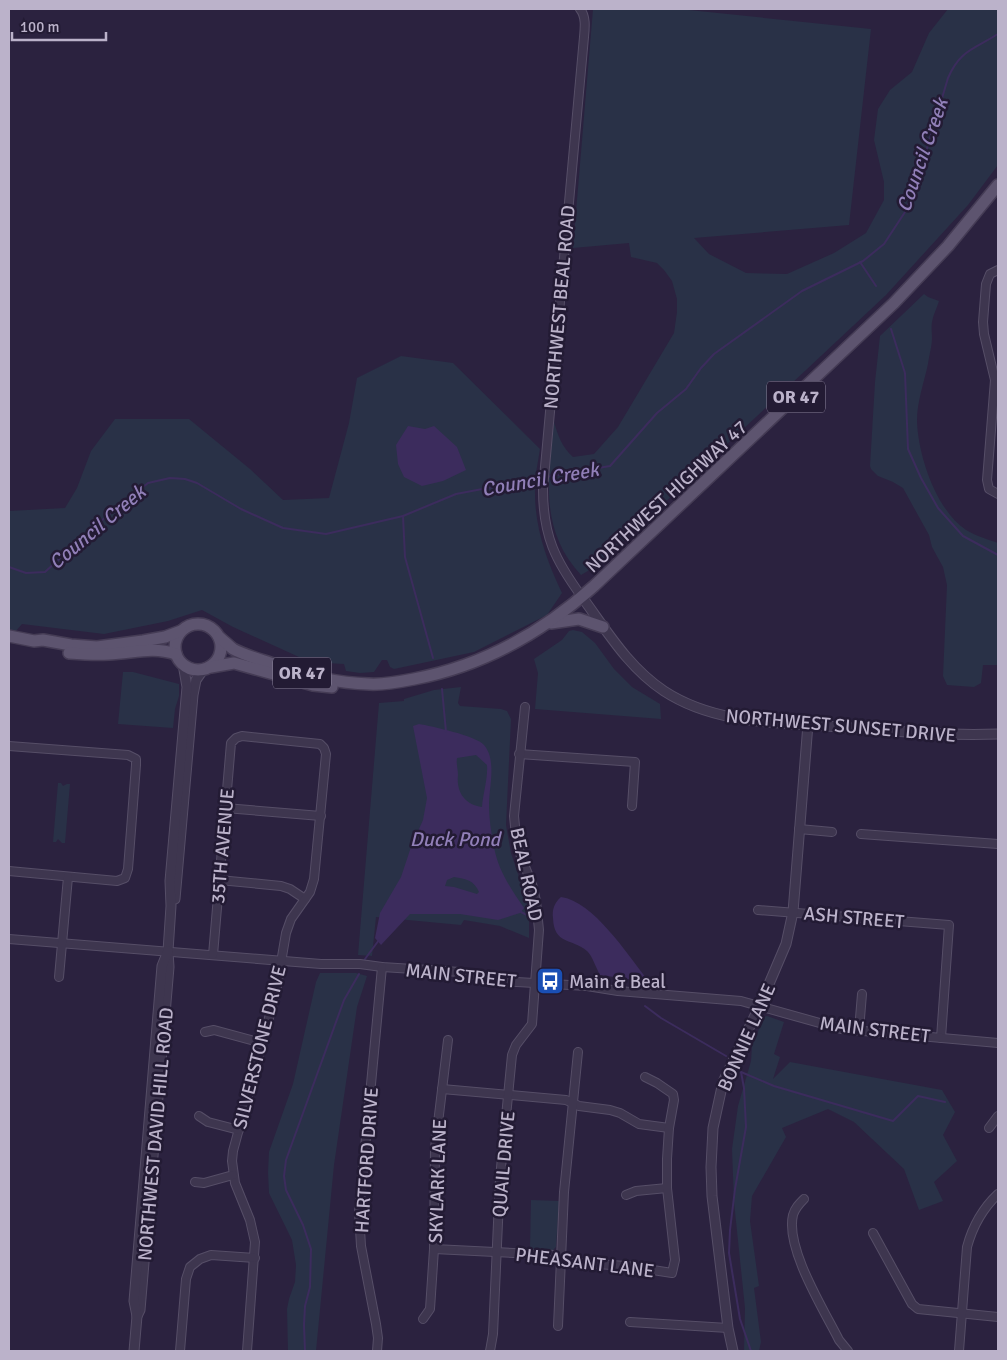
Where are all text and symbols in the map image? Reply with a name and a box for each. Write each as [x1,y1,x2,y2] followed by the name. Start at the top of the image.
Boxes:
[12,10,106,42] scale bar
[20,18,60,36] text: 100 m
[891,93,954,215] water label: Council Creek
[539,204,581,410] street label: NORTHWEST BEAL ROAD
[767,382,825,412] road number: OR 47
[581,415,753,578] street label: NORTHWEST HIGHWAY 47
[479,457,603,502] water label: Council Creek
[44,478,152,575] water label: Council Creek
[273,658,331,688] road number: OR 47
[725,704,957,748] street label: NORTHWEST SUNSET DRIVE
[206,787,240,905] street label: 35TH AVENUE
[504,825,548,923] street label: BEAL ROAD
[410,827,503,852] water label: Duck Pond
[803,902,906,934] street label: ASH STREET
[404,958,518,994] street label: MAIN STREET
[228,963,292,1131] street label: SILVERSTONE DRIVE
[535,966,565,996] bus stop icon: Main & Beal
[569,970,666,994] place label: Main & Beal
[713,980,781,1095] street label: BONNIE LANE
[133,1006,179,1262] street label: NORTHWEST DAVID HILL ROAD
[818,1011,932,1049] street label: MAIN STREET
[350,1086,384,1234] street label: HARTFORD DRIVE
[487,1110,521,1218] street label: QUAIL DRIVE
[424,1118,452,1244] street label: SKYLARK LANE
[514,1243,656,1283] street label: PHEASANT LANE

